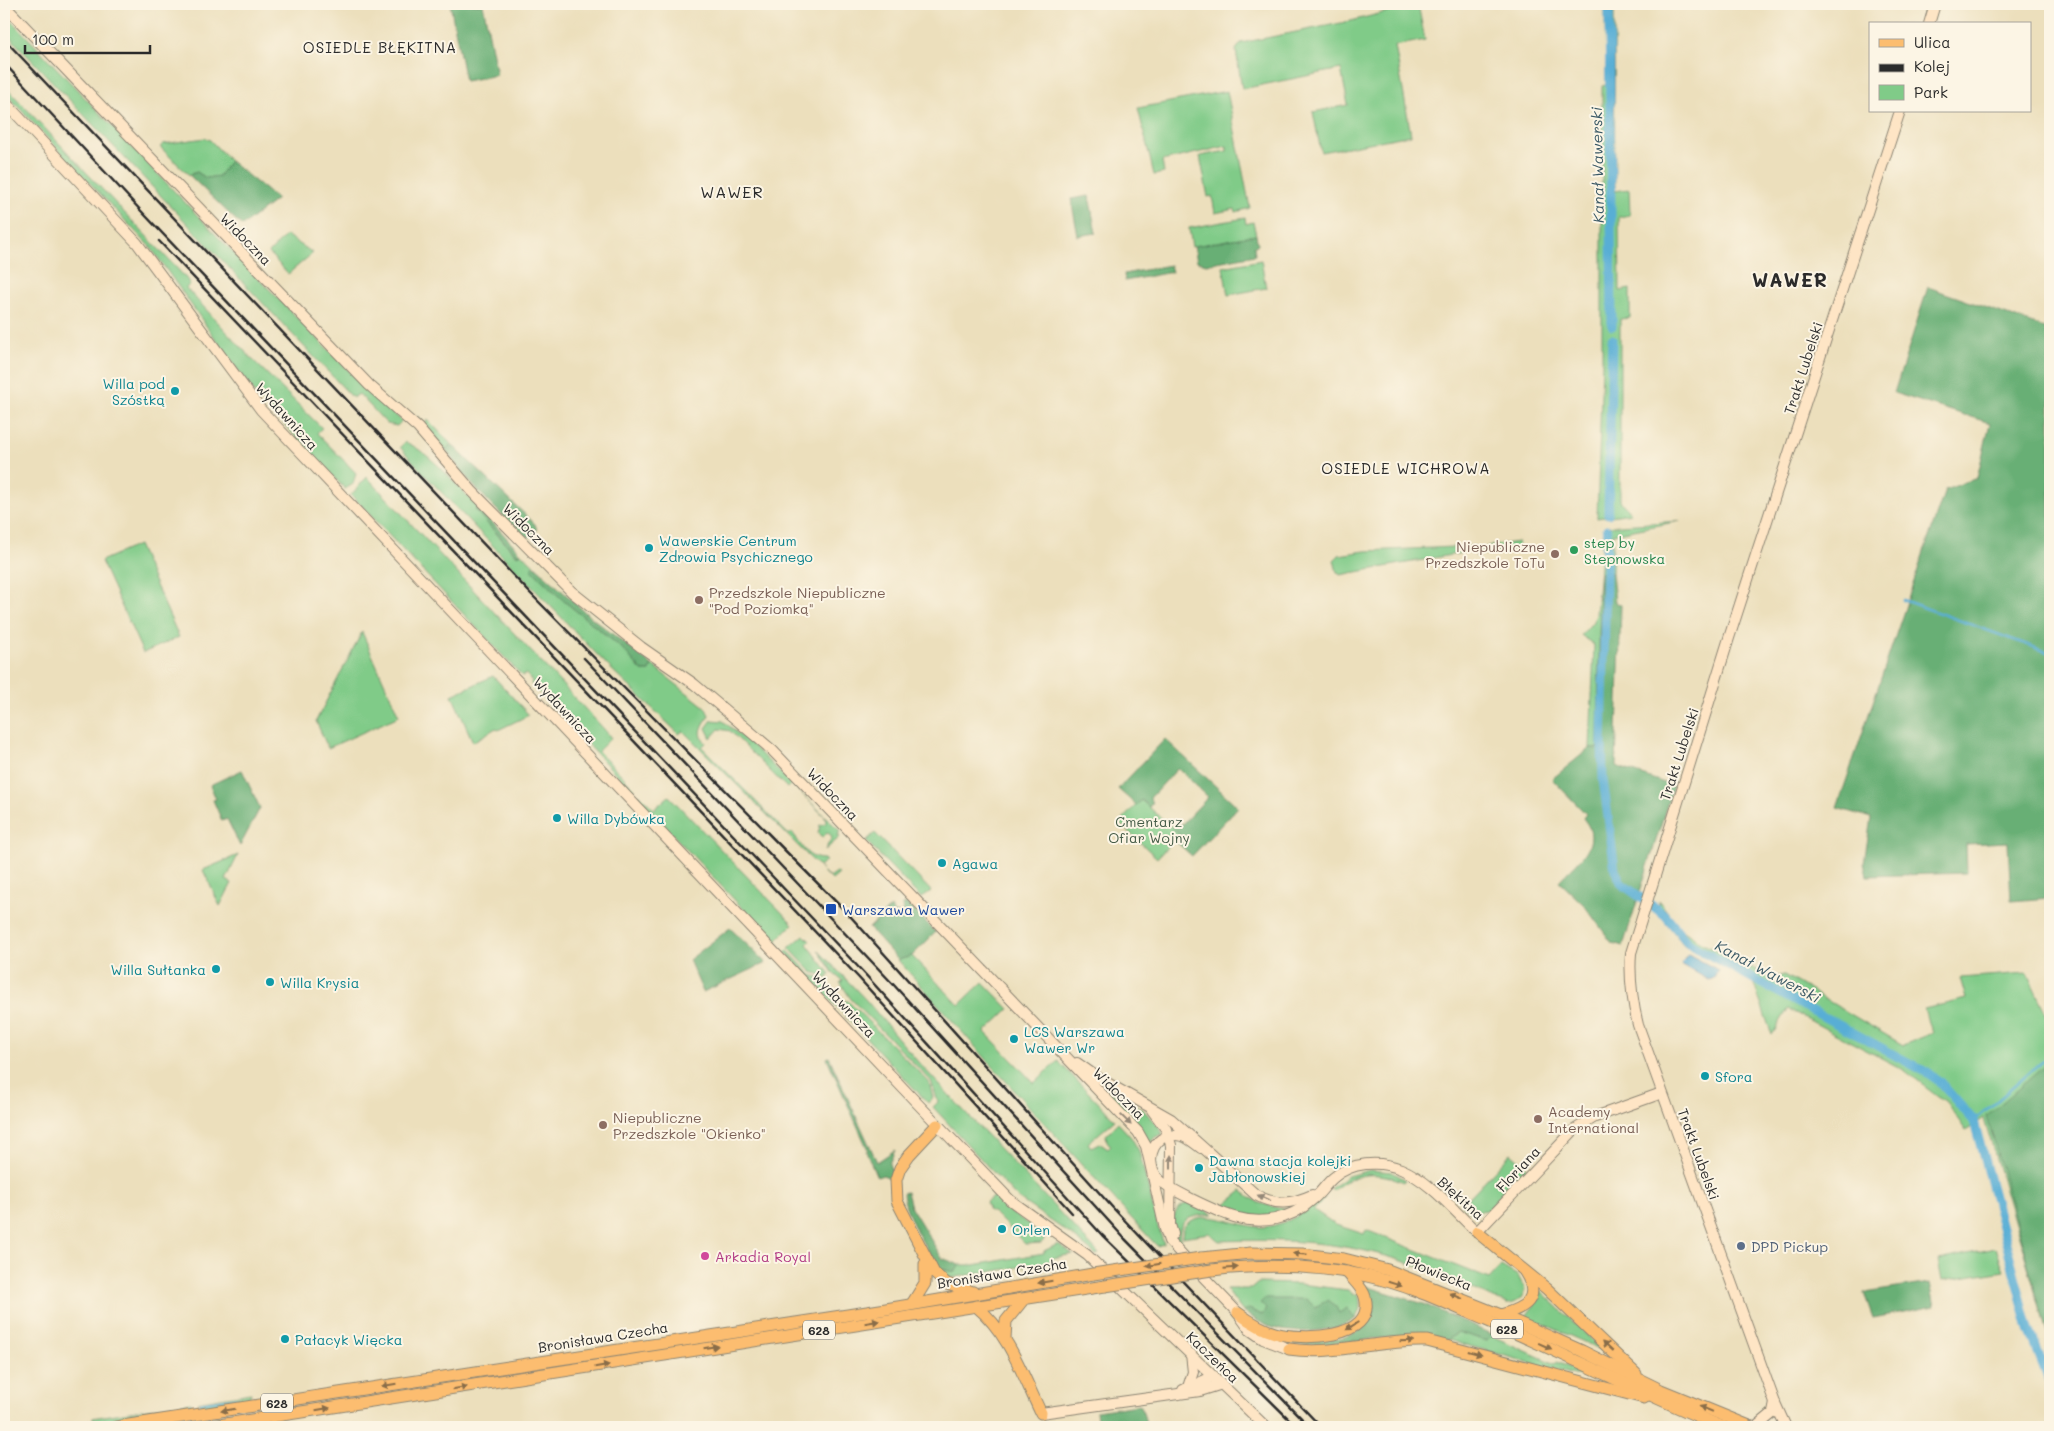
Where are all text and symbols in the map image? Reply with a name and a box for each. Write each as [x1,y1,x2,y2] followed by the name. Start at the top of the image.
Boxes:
[25,22,150,54] scale bar
[1869,22,2032,112] legend
[32,29,74,49] text: 100 m
[1914,32,1951,52] text: Ulica
[303,37,457,57] district label: OSIEDLE BŁĘKITNA
[1914,56,1950,76] text: Kolej
[1914,82,1948,102] text: Park
[1586,106,1608,223] water label: Kanał Wawerski
[700,181,764,202] district label: WAWER
[216,209,276,269] street label: Widoczna
[1752,267,1828,292] district label: WAWER
[1779,319,1827,417] street label: Trakt Lubelski
[102,374,165,409] place label: Willa pod Szóstką
[252,378,322,454] street label: Wydawnicza
[169,385,181,397] marker: Willa pod Szóstką
[1321,458,1491,478] district label: OSIEDLE WICHROWA
[499,499,559,559] street label: Widoczna
[659,531,813,566] place label: Wawerskie Centrum Zdrowia Psychicznego
[1584,533,1665,568] place label: step by Stepnowska
[1426,537,1545,572] place label: Niepubliczne Przedszkole ToTu
[643,542,655,554] marker: Wawerskie Centrum Zdrowia Psychicznego
[1568,544,1580,556] marker: step by Stepnowska
[1549,548,1561,560] marker: Niepubliczne Przedszkole ToTu
[709,583,886,618] place label: Przedszkole Niepubliczne "Pod Poziomką"
[693,594,705,606] marker: Przedszkole Niepubliczne "Pod Poziomką"
[529,672,601,748] street label: Wydawnicza
[1655,705,1703,803] street label: Trakt Lubelski
[803,764,863,824] street label: Widoczna
[567,809,665,828] place label: Willa Dybówka
[551,812,563,824] marker: Willa Dybówka
[1108,812,1190,847] park label: Cmentarz Ofiar Wojny
[952,854,998,873] place label: Agawa
[936,857,948,869] marker: Agawa
[842,900,965,919] place label: Warszawa Wawer
[824,902,838,916] marker: Warszawa Wawer
[1712,935,1824,1007] water label: Kanał Wawerski
[111,960,206,979] place label: Willa Sułtanka
[210,963,222,975] marker: Willa Sułtanka
[808,966,880,1042] street label: Wydawnicza
[280,973,359,992] place label: Willa Krysia
[264,976,276,988] marker: Willa Krysia
[1024,1022,1125,1057] place label: LCS Warszawa Wawer Wr
[1008,1033,1020,1045] marker: LCS Warszawa Wawer Wr
[1089,1063,1149,1123] street label: Widoczna
[1715,1067,1752,1086] place label: Sfora
[1699,1070,1711,1082] marker: Sfora
[1548,1102,1639,1137] place label: Academy International
[1674,1106,1724,1202] street label: Trakt Lubelski
[613,1108,766,1143] place label: Niepubliczne Przedszkole "Okienko"
[1532,1113,1544,1125] marker: Academy International
[1120,1114,1132,1126] one-way arrow
[597,1119,609,1131] marker: Niepubliczne Przedszkole "Okienko"
[1492,1142,1544,1196] street label: Floriana
[1209,1151,1351,1186] place label: Dawna stacja kolejki Jabłonowskiej
[1167,1154,1175,1170] one-way arrow
[1193,1162,1205,1174] marker: Dawna stacja kolejki Jabłonowskiej
[1434,1172,1488,1224] street label: Błękitna
[1257,1194,1271,1202] one-way arrow
[1012,1220,1050,1239] place label: Orlen
[996,1223,1008,1235] marker: Orlen
[1751,1237,1828,1256] place label: DPD Pickup
[1735,1240,1747,1252] marker: DPD Pickup
[715,1247,811,1266] place label: Arkadia Royal
[1291,1249,1307,1257] one-way arrow
[699,1250,711,1262] marker: Arkadia Royal
[1403,1251,1475,1295] street label: Płowiecka
[936,1253,1068,1293] street label: Bronisława Czecha
[1145,1261,1161,1269] one-way arrow
[1223,1264,1239,1272] one-way arrow
[1037,1278,1053,1286] one-way arrow
[1387,1280,1402,1288] one-way arrow
[1449,1291,1463,1299] one-way arrow
[537,1317,669,1357] street label: Bronisława Czecha
[864,1318,880,1326] one-way arrow
[803,1320,835,1340] road number: 628
[1491,1320,1523,1338] road number: 628
[1345,1322,1359,1331] one-way arrow
[1182,1327,1244,1387] street label: Kaczeńca
[295,1330,402,1349] place label: Pałacyk Więcka
[279,1333,291,1345] marker: Pałacyk Więcka
[1399,1337,1415,1345] one-way arrow
[1602,1340,1614,1352] one-way arrow
[704,1342,720,1350] one-way arrow
[1538,1342,1552,1350] one-way arrow
[1467,1349,1482,1357] one-way arrow
[595,1362,611,1370] one-way arrow
[381,1382,397,1390] one-way arrow
[453,1384,469,1392] one-way arrow
[261,1394,293,1412] road number: 628
[315,1405,331,1413] one-way arrow
[1698,1405,1713,1413] one-way arrow
[220,1406,236,1414] one-way arrow

